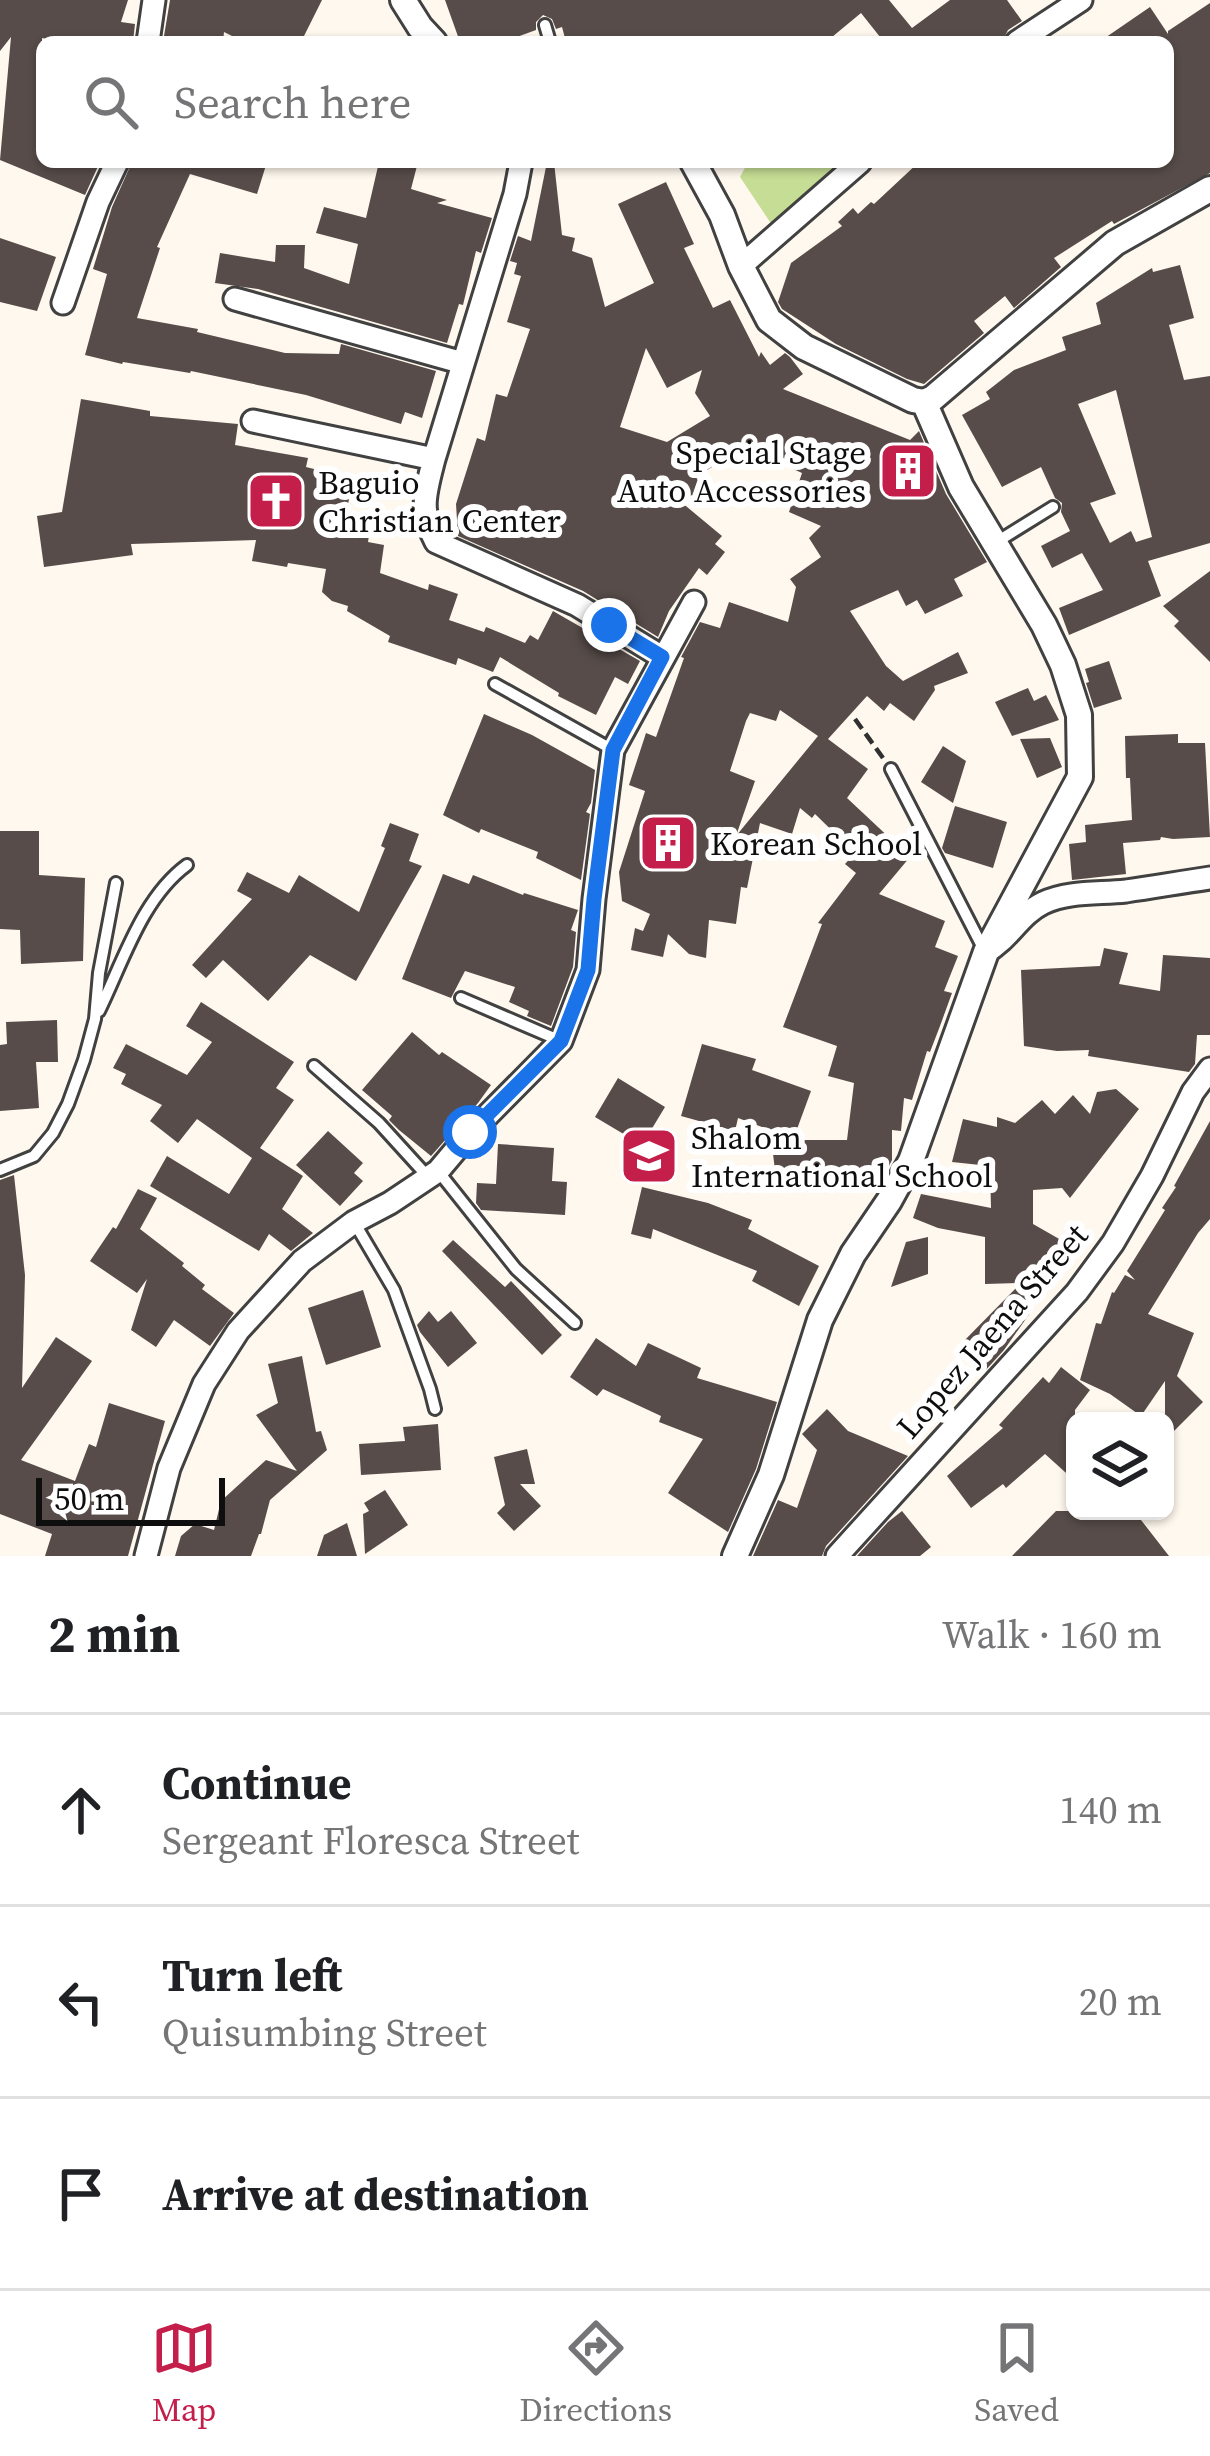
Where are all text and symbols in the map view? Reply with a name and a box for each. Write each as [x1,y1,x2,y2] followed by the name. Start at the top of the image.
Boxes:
[36,36,1174,168] search box
[78,69,144,135] icon: search
[174,71,411,133] text: Search here
[617,430,866,513] place label: Special Stage Auto Accessories
[877,440,939,502] building icon: Special Stage Auto Accessories
[318,460,561,543] place label: Baguio Christian Center
[245,470,307,532] church icon: Baguio Christian Center
[582,598,636,652] route end
[637,812,699,874] building icon: Korean School
[710,821,922,866] place label: Korean School
[443,1105,497,1159] route start
[691,1115,993,1198] place label: Shalom International School
[618,1125,680,1187] school or university icon: Shalom International School
[886,1214,1098,1448] street label: Lopez Jaena Street
[1066,1412,1174,1520] map controls
[1066,1412,1174,1520] button: layers
[36,1472,225,1525] scale bar
[54,1476,124,1521] text: 50 m
[48,1599,180,1669] text: 2 min
[942,1608,1162,1661] text: Walk · 160 m
[162,1752,351,1814] text: Continue
[48,1777,114,1843] icon: ahead
[1059,1783,1162,1836] text: 140 m
[162,1814,579,1867] text: Sergeant Floresca Street
[162,1944,342,2006] text: Turn left
[48,1969,114,2035] icon: left
[1079,1975,1162,2028] text: 20 m
[162,2006,487,2059] text: Quisumbing Street
[48,2161,114,2227] icon: arrive
[162,2163,589,2225] text: Arrive at destination
[151,2315,217,2432] tab: Map
[519,2315,672,2432] tab: Directions
[974,2315,1059,2432] tab: Saved

